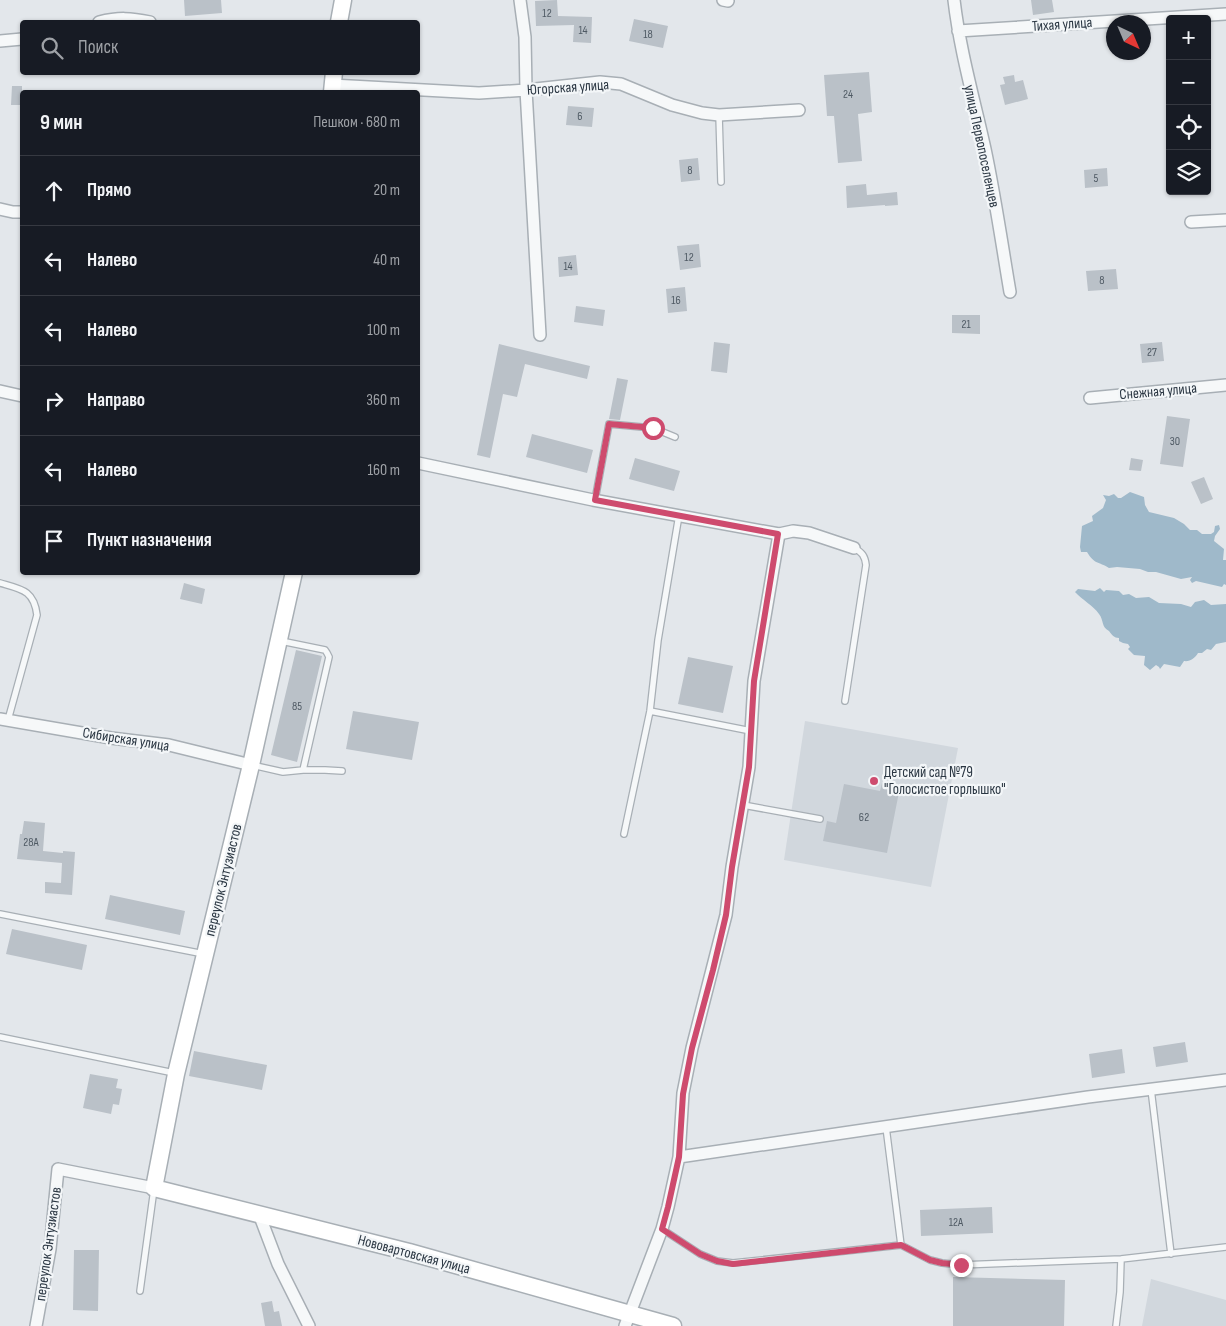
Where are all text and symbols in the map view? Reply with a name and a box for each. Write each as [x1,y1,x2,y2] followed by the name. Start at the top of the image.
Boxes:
[542,6,552,21] house number: 12
[1031,13,1093,36] street label: Тихая улица
[1106,15,1151,60] north arrow
[1166,15,1211,195] map controls
[1166,15,1211,60] button: +
[20,20,420,75] search box
[578,23,588,38] house number: 14
[643,27,653,42] house number: 18
[38,34,66,62] icon: search
[78,36,118,59] text: Поиск
[1166,60,1211,105] button: −
[526,75,610,100] street label: Югорская улица
[959,83,1004,209] street label: улица Первопоселенцев
[843,87,853,102] house number: 24
[1166,105,1211,150] button: locate
[577,109,583,124] house number: 6
[40,110,82,135] text: 9 мин
[313,113,400,132] text: Пешком · 680 m
[1166,150,1211,195] button: layers
[687,163,693,178] house number: 8
[1094,171,1099,186] house number: 5
[40,177,68,205] icon: ahead
[87,179,131,202] text: Прямо
[373,181,400,200] text: 20 m
[40,247,68,275] icon: left
[87,249,137,272] text: Налево
[684,250,694,265] house number: 12
[373,251,400,270] text: 40 m
[563,259,573,274] house number: 14
[1099,273,1105,288] house number: 8
[671,293,681,308] house number: 16
[40,317,68,345] icon: left
[961,317,971,332] house number: 21
[87,319,137,342] text: Налево
[367,321,400,340] text: 100 m
[1147,345,1157,360] house number: 27
[1119,379,1198,404] street label: Снежная улица
[40,387,68,415] icon: right
[87,389,145,412] text: Направо
[366,391,400,410] text: 360 m
[642,417,665,440] route start
[1170,434,1180,449] house number: 30
[40,457,68,485] icon: left
[87,459,137,482] text: Налево
[367,461,400,480] text: 160 m
[40,527,68,555] icon: arrive
[87,529,212,552] text: Пункт назначения
[292,699,302,714] house number: 85
[81,723,171,756] street label: Сибирская улица
[884,763,1006,799] place label: Детский сад №79 "Голосистое горлышко"
[868,775,880,787] marker: Детский сад №79 "Голосистое горлышко"
[859,810,869,825] house number: 62
[200,822,247,938] street label: переулок Энтузиастов
[23,835,40,850] house number: 28А
[31,1186,66,1302] street label: переулок Энтузиастов
[949,1215,964,1230] house number: 12А
[356,1230,472,1279] street label: Нововартовская улица
[950,1254,973,1277] route end

